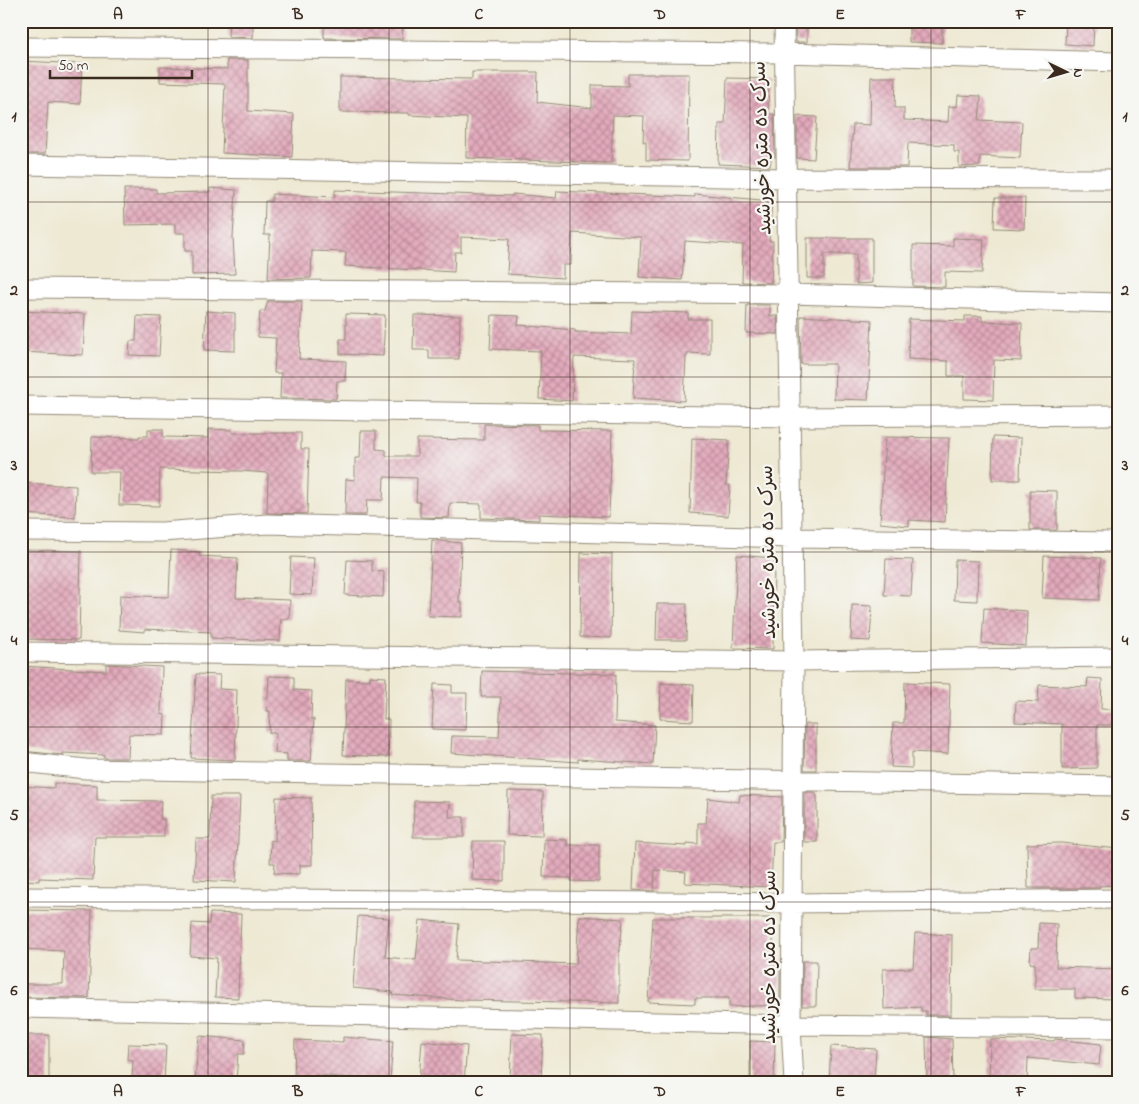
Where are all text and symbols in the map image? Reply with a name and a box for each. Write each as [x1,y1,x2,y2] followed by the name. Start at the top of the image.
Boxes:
[113,3,123,27] text: A
[292,3,304,27] text: B
[475,3,484,27] text: C
[653,3,666,27] text: D
[835,3,845,27] text: E
[1015,3,1027,27] text: F
[50,48,192,80] scale bar
[1042,48,1092,98] north arrow
[58,55,89,77] text: 50 m
[745,61,781,235] street label: سرک ده متره خورشید
[1067,67,1088,79] text: N
[11,105,17,129] text: 1
[1122,105,1128,129] text: 1
[9,279,18,303] text: 2
[1120,279,1129,303] text: 2
[10,454,18,478] text: 3
[1121,454,1129,478] text: 3
[753,465,785,639] street label: سرک ده متره خورشید
[10,629,18,653] text: 4
[1121,629,1129,653] text: 4
[9,804,19,828] text: 5
[1120,804,1130,828] text: 5
[756,870,785,1044] street label: سرک ده متره خورشید
[9,979,18,1003] text: 6
[1120,979,1129,1003] text: 6
[113,1080,123,1104] text: A
[292,1080,304,1104] text: B
[475,1080,484,1104] text: C
[653,1080,666,1104] text: D
[835,1080,845,1104] text: E
[1015,1080,1027,1104] text: F

